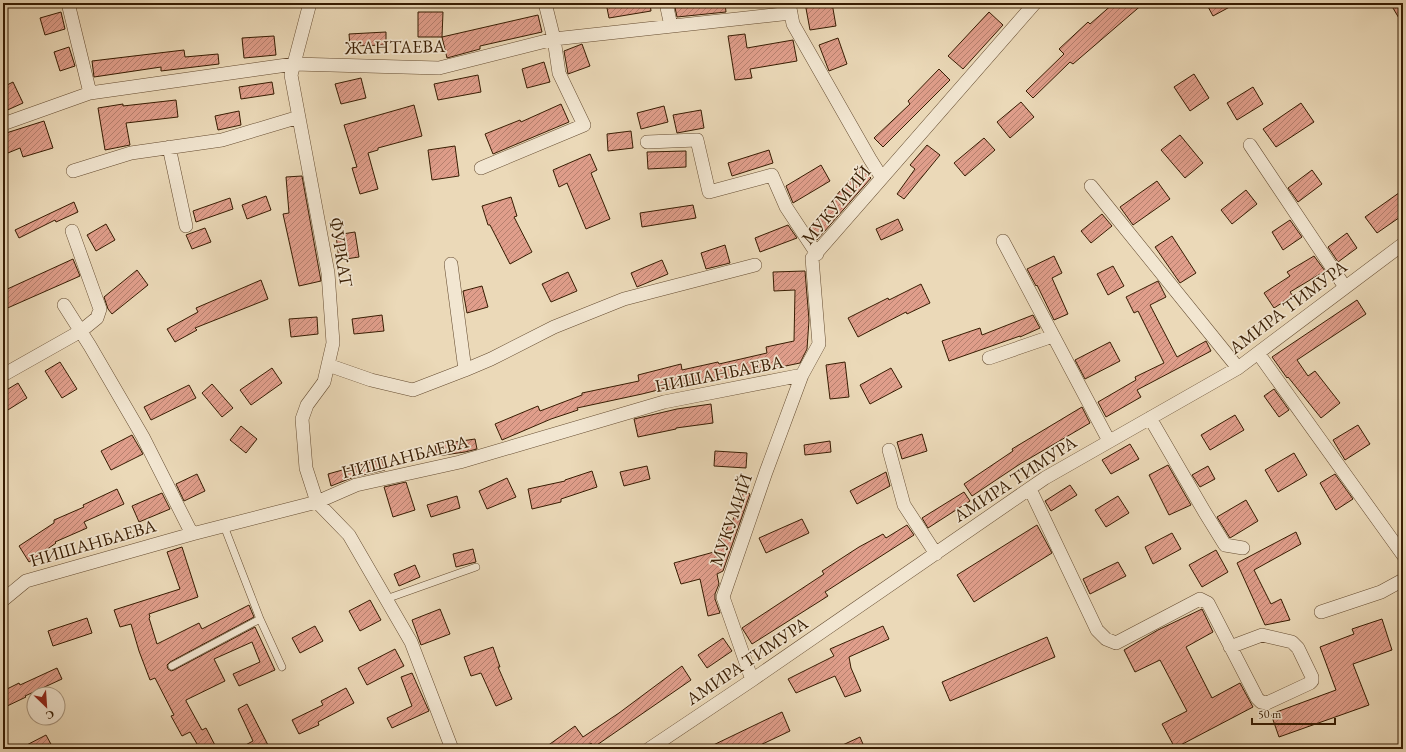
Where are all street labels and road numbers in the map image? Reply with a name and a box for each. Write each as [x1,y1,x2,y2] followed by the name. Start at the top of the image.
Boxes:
[343,34,446,59] street label: ЖАНТАЕВА
[796,160,876,249] street label: МУКУМИЙ
[325,216,358,289] street label: ФУРКАТ
[1223,254,1352,359] street label: АМИРА ТИМУРА
[653,350,786,397] street label: НИШАНБАЕВА
[339,429,471,483] street label: НИШАНБАЕВА
[948,430,1081,528] street label: АМИРА ТИМУРА
[704,470,757,569] street label: МУКУМИЙ
[27,513,159,572] street label: НИШАНБАЕВА
[680,611,813,711] street label: АМИРА ТИМУРА

